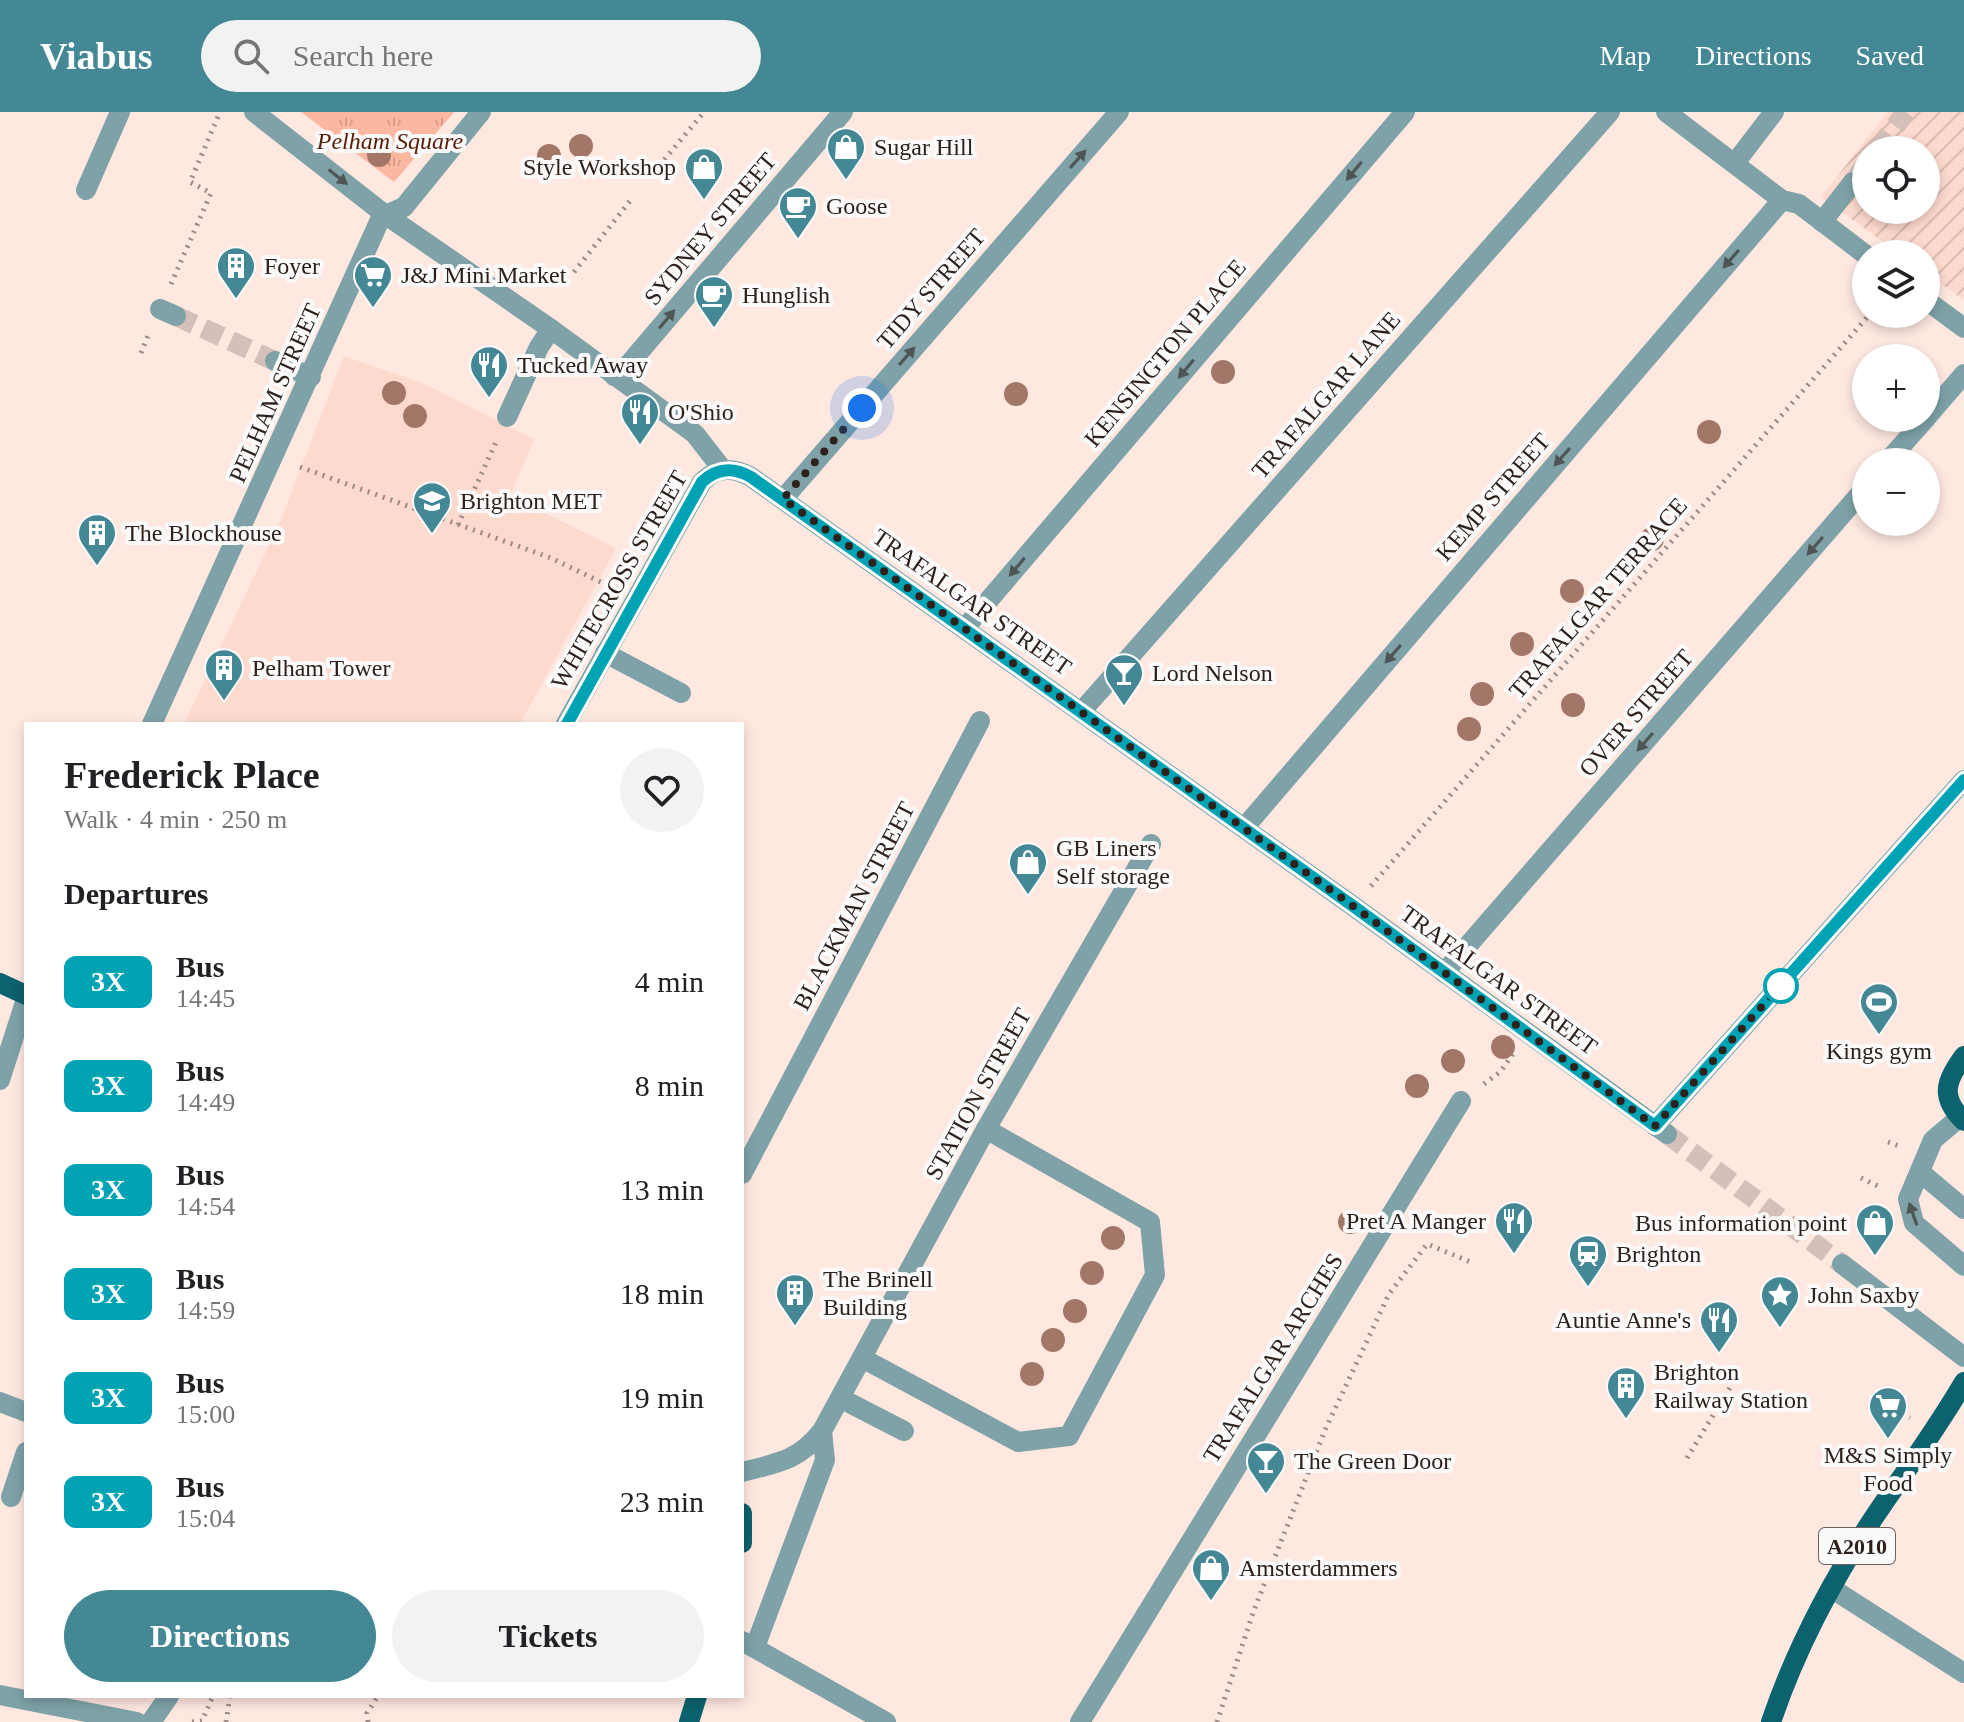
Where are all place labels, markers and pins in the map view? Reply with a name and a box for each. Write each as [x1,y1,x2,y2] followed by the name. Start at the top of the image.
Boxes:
[825,126,867,181] shop icon: Sugar Hill
[874,134,974,160] place label: Sugar Hill
[683,146,725,201] shop icon: Style Workshop
[523,154,676,180] place label: Style Workshop
[777,185,819,240] cafe icon: Goose
[826,193,887,219] place label: Goose
[215,245,257,300] building icon: Foyer
[264,253,320,279] place label: Foyer
[352,254,394,309] supermarket icon: J&J Mini Market
[401,262,567,288] place label: J&J Mini Market
[693,274,735,329] cafe icon: Hunglish
[742,282,830,308] place label: Hunglish
[468,344,510,399] restaurant icon: Tucked Away
[517,352,648,378] place label: Tucked Away
[619,391,661,446] restaurant icon: O'Shio
[668,399,734,425] place label: O'Shio
[411,480,453,535] school or university icon: Brighton MET
[460,488,602,514] place label: Brighton MET
[76,512,118,567] building icon: The Blockhouse
[125,520,282,546] place label: The Blockhouse
[203,647,245,702] building icon: Pelham Tower
[1103,652,1145,707] bar icon: Lord Nelson
[252,655,391,681] place label: Pelham Tower
[1152,660,1273,686] place label: Lord Nelson
[1056,835,1170,889] place label: GB Liners Self storage
[1007,841,1049,896] shop icon: GB Liners Self storage
[1764,969,1798,1003] unlabelled marker
[1858,981,1900,1036] sports icon: Kings gym
[1826,1038,1932,1064] place label: Kings gym
[1493,1200,1535,1255] restaurant icon: Pret A Manger
[1854,1202,1896,1257] shop icon: Bus information point
[1346,1208,1486,1234] place label: Pret A Manger
[1635,1210,1847,1236] place label: Bus information point
[1567,1233,1609,1288] station icon: Brighton
[1616,1241,1701,1267] place label: Brighton
[823,1266,933,1320] place label: The Brinell Building
[774,1272,816,1327] building icon: The Brinell Building
[1759,1274,1801,1329] place icon: John Saxby
[1808,1282,1919,1308] place label: John Saxby
[1698,1299,1740,1354] restaurant icon: Auntie Anne's
[1555,1307,1691,1333] place label: Auntie Anne's
[1654,1359,1808,1413] place label: Brighton Railway Station
[1605,1365,1647,1420] building icon: Brighton Railway Station
[1867,1385,1909,1440] supermarket icon: M&S Simply Food
[1245,1440,1287,1495] bar icon: The Green Door
[1824,1442,1952,1496] place label: M&S Simply Food
[1294,1448,1451,1474] place label: The Green Door
[1190,1547,1232,1602] shop icon: Amsterdammers
[1239,1555,1398,1581] place label: Amsterdammers

